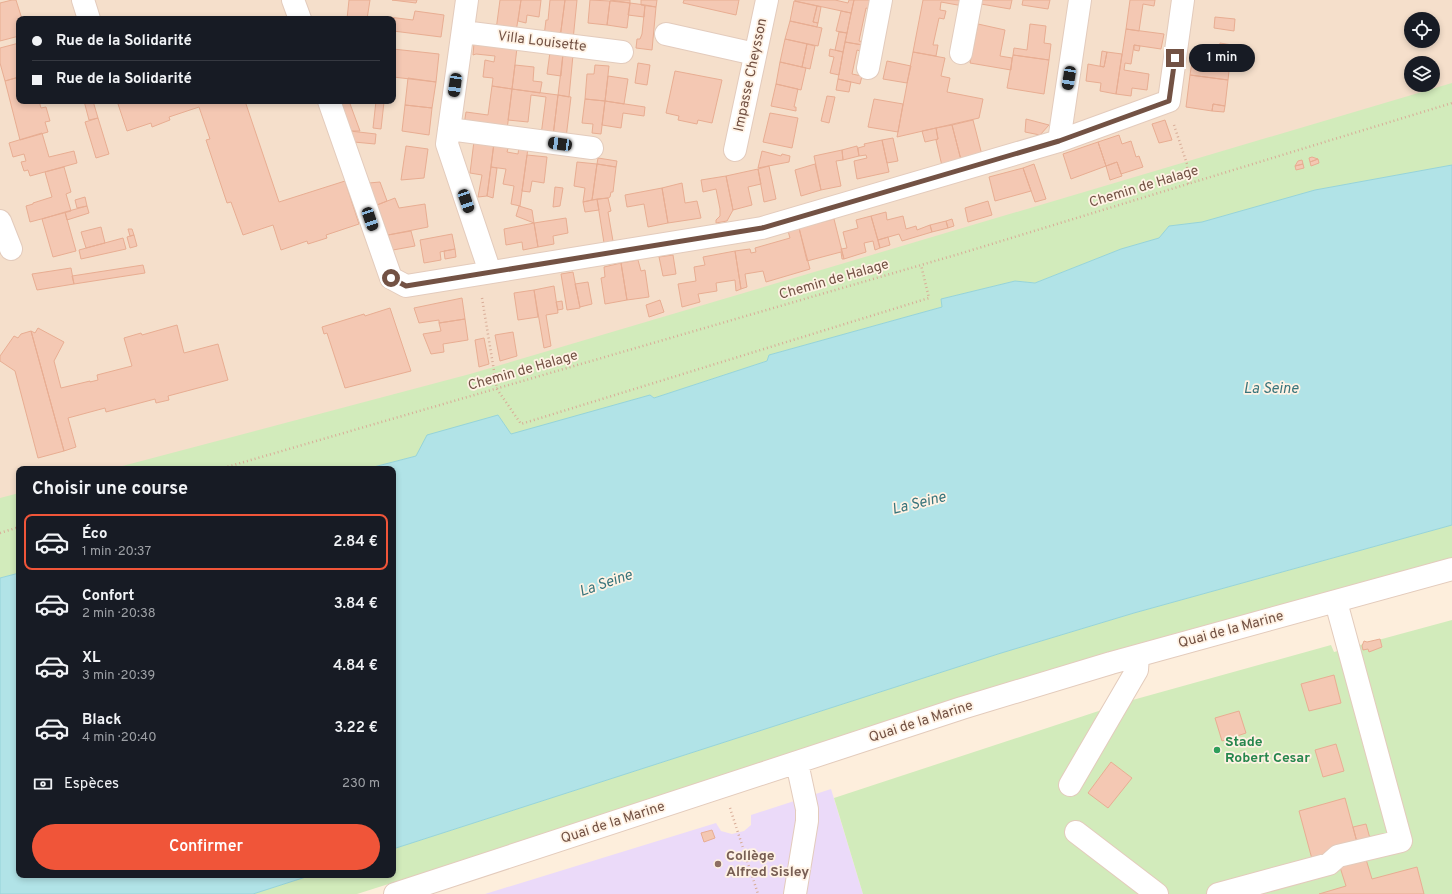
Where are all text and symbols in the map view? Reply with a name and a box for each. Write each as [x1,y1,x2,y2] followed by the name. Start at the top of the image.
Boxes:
[1404,12,1440,92] map controls
[1404,12,1440,48] button: locate
[731,17,771,133] street label: Impasse Cheysson
[497,28,587,56] street label: Villa Louisette
[56,32,192,51] text: Rue de la Solidarité
[1189,44,1255,72] callout: 1 min
[1166,49,1184,67] route end
[1207,50,1237,66] text: 1 min
[1404,56,1440,92] button: layers
[1061,65,1077,91] car
[56,70,192,89] text: Rue de la Solidarité
[447,72,463,98] car
[547,136,573,152] car
[1087,162,1201,212] street label: Chemin de Halage
[456,188,476,214] car
[360,206,380,232] car
[777,256,891,304] street label: Chemin de Halage
[382,269,400,287] route start
[466,347,580,395] street label: Chemin de Halage
[1244,380,1299,399] water label: La Seine
[32,478,188,501] text: Choisir une course
[890,488,948,520] water label: La Seine
[34,524,70,560] icon: car
[82,525,107,544] text: Éco
[333,533,378,552] text: 2.84 €
[82,544,151,560] text: 1 min · 20:37
[577,566,635,602] water label: La Seine
[34,586,70,622] icon: car
[82,587,134,606] text: Confort
[334,595,378,614] text: 3.84 €
[82,606,156,622] text: 2 min · 20:38
[1176,608,1286,652] street label: Quai de la Marine
[34,648,70,684] icon: car
[82,649,100,668] text: XL
[333,657,378,676] text: 4.84 €
[82,668,155,684] text: 3 min · 20:39
[867,697,975,747] street label: Quai de la Marine
[34,710,70,746] icon: car
[82,711,122,730] text: Black
[334,719,378,738] text: 3.22 €
[82,730,157,746] text: 4 min · 20:40
[1225,734,1310,767] place label: Stade Robert Cesar
[1212,745,1222,755] marker: Stade Robert Cesar
[32,773,54,795] icon: cash
[64,775,119,794] text: Espèces
[342,776,380,792] text: 230 m
[559,798,667,848] street label: Quai de la Marine
[32,824,380,870] button: Confirmer
[726,848,809,881] place label: Collège Alfred Sisley
[713,859,723,869] marker: Collège Alfred Sisley

